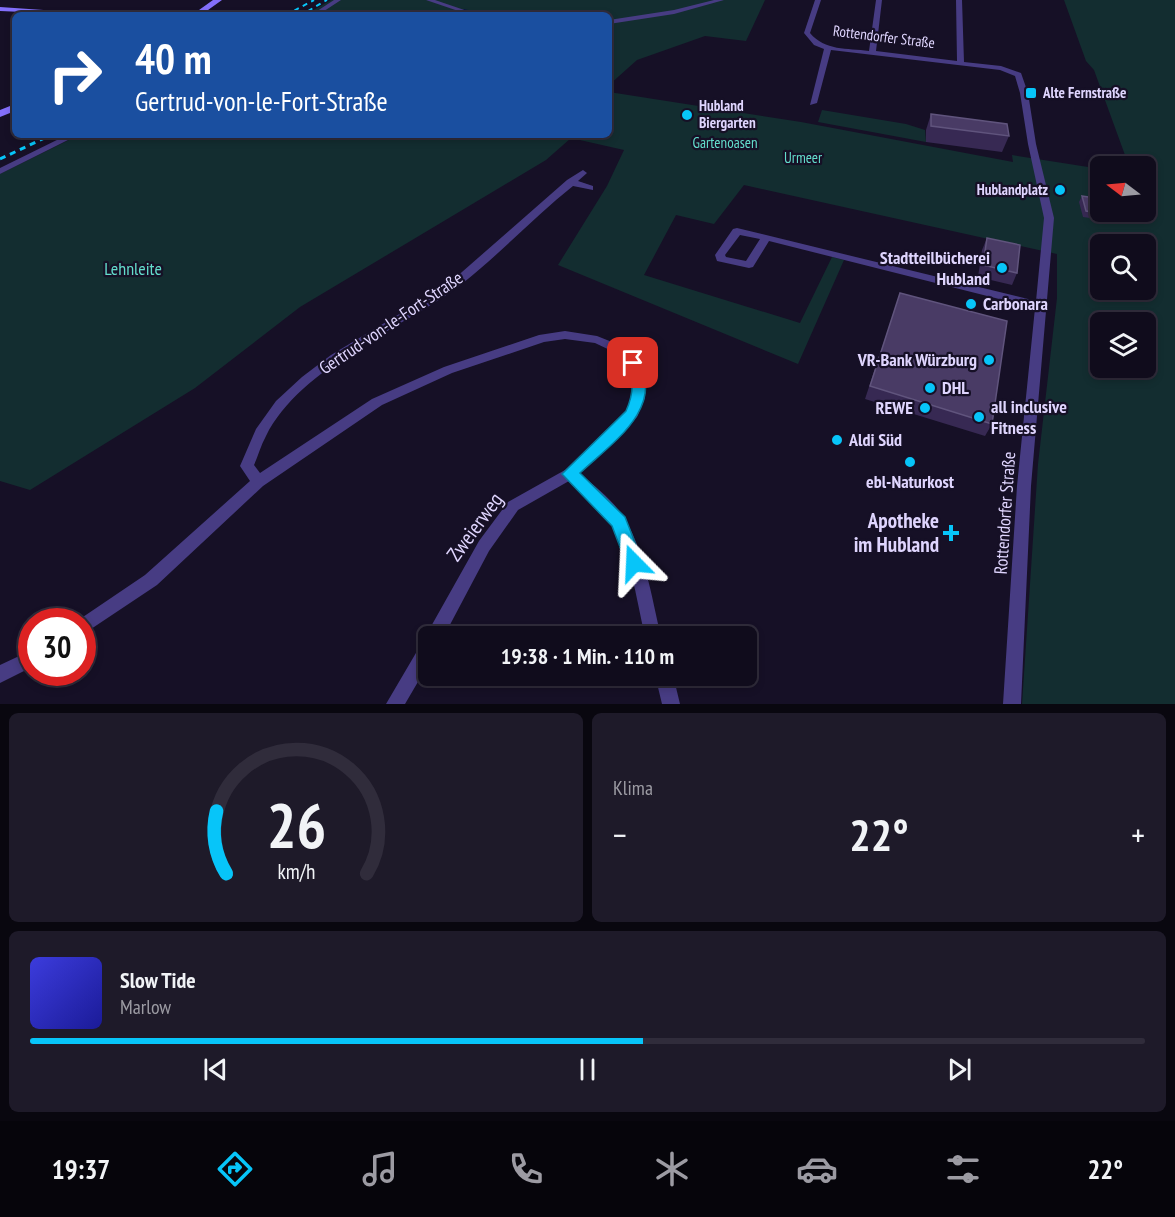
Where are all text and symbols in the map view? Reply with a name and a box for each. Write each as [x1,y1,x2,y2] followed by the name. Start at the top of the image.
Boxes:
[832,21,936,52] street label: Rottendorfer Straße
[135,31,212,86] text: 40 m
[36,36,114,114] icon: right
[1042,83,1127,102] place label: Alte Fernstraße
[135,84,388,118] text: Gertrud-von-le-Fort-Straße
[1024,86,1038,100] marker: Alte Fernstraße
[699,96,756,132] place label: Hubland Biergarten
[680,108,694,122] marker: Hubland Biergarten
[693,133,757,152] park label: Gartenoasen
[784,148,823,167] park label: Urmeer
[1090,156,1156,222] north arrow
[1090,156,1156,378] map controls
[977,180,1048,199] place label: Hublandplatz
[1053,183,1067,197] marker: Hublandplatz
[1090,234,1156,300] button: search
[880,246,990,290] place label: Stadtteilbücherei Hubland
[104,257,162,280] park label: Lehnleite
[995,261,1009,275] marker: Stadtteilbücherei Hubland
[314,266,467,379] street label: Gertrud-von-le-Fort-Straße
[983,292,1048,315] place label: Carbonara
[964,297,978,311] marker: Carbonara
[1090,312,1156,378] button: layers
[607,337,658,388] pin
[616,346,649,379] icon: arrive
[857,348,977,371] place label: VR-Bank Würzburg
[982,353,996,367] marker: VR-Bank Würzburg
[942,376,969,399] place label: DHL
[923,381,937,395] marker: DHL
[991,395,1067,439] place label: all inclusive Fitness
[876,396,913,419] place label: REWE
[918,401,932,415] marker: REWE
[972,410,986,424] marker: all inclusive Fitness
[848,428,902,451] place label: Aldi Süd
[830,433,844,447] marker: Aldi Süd
[989,451,1020,575] street label: Rottendorfer Straße
[903,455,917,469] marker: ebl-Naturkost
[866,470,955,493] place label: ebl-Naturkost
[441,487,509,566] street label: Zweierweg
[854,507,939,558] place label: Apotheke im Hubland
[944,526,958,540] marker: Apotheke im Hubland
[602,531,666,595] position arrow
[18,608,96,686] speed limit sign: 30
[501,642,674,670] text: 19:38 · 1 Min. · 110 m
[613,775,653,801] text: Klima
[266,784,326,865] text: 26
[849,805,909,863] text: 22°
[613,813,627,856] text: −
[1131,813,1145,856] text: +
[277,858,315,886] text: km/h
[120,966,196,994] text: Slow Tide
[120,994,171,1020] text: Marlow
[199,1053,232,1086] icon: previous
[571,1053,604,1086] icon: pause
[943,1053,976,1086] icon: next
[214,1148,256,1190] icon: directions
[359,1148,401,1190] icon: music
[505,1148,547,1190] icon: phone
[651,1148,693,1190] icon: climate
[796,1148,838,1190] icon: car
[942,1148,984,1190] icon: filters
[52,1152,110,1186] text: 19:37
[1087,1152,1123,1186] text: 22°

